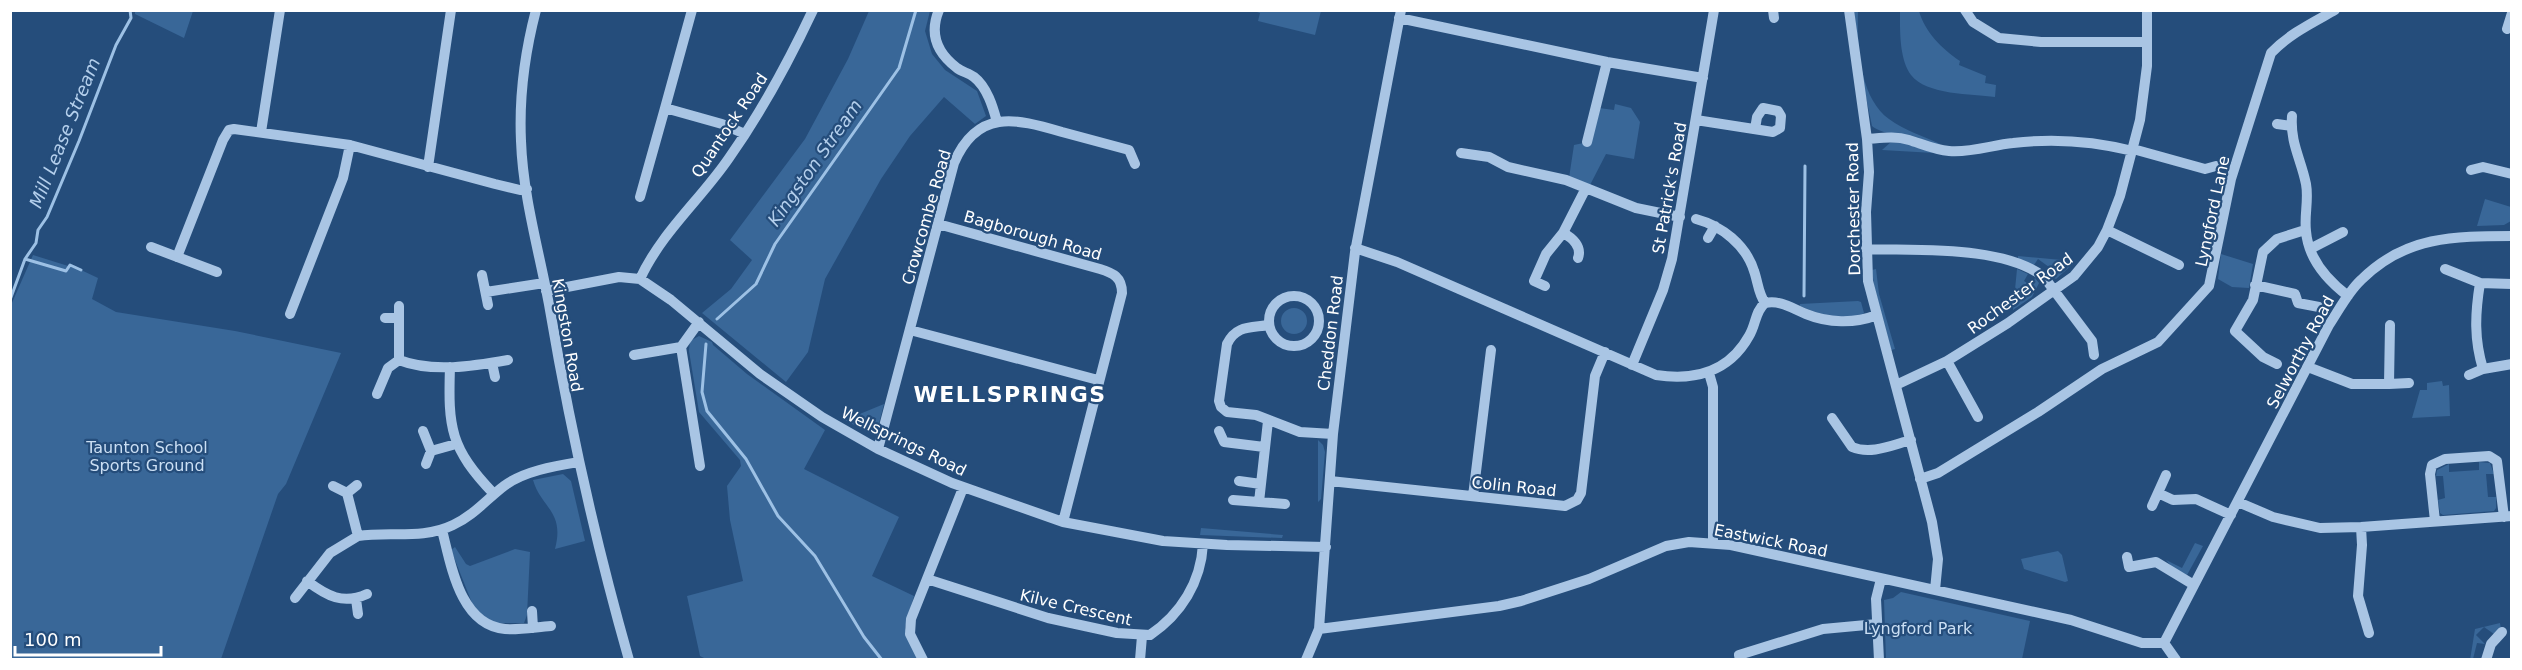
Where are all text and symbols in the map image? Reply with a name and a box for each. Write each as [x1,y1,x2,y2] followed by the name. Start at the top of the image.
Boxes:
[25,55,104,211] water label: Mill Lease Stream
[687,69,771,181] street label: Quantock Road
[763,95,866,230] water label: Kingston Stream
[1649,121,1690,256] street label: St Patrick's Road
[1843,142,1864,276] street label: Dorchester Road
[898,147,955,287] street label: Crowcombe Road
[2191,154,2234,268] street label: Lyngford Lane
[962,207,1104,264] street label: Bagborough Road
[1964,249,2077,338] street label: Rochester Road
[1314,274,1347,392] street label: Cheddon Road
[548,277,587,393] street label: Kingston Road
[2263,293,2338,412] street label: Selworthy Road
[913,382,1107,407] district label: WELLSPRINGS
[838,403,970,480] street label: Wellsprings Road
[85,438,208,475] park label: Taunton School Sports Ground
[1471,473,1557,500] street label: Colin Road
[1712,520,1829,561] street label: Eastwick Road
[1018,585,1134,630] street label: Kilve Crescent
[15,619,160,657] scale bar
[1864,619,1973,638] park label: Lyngford Park
[24,629,82,650] text: 100 m

